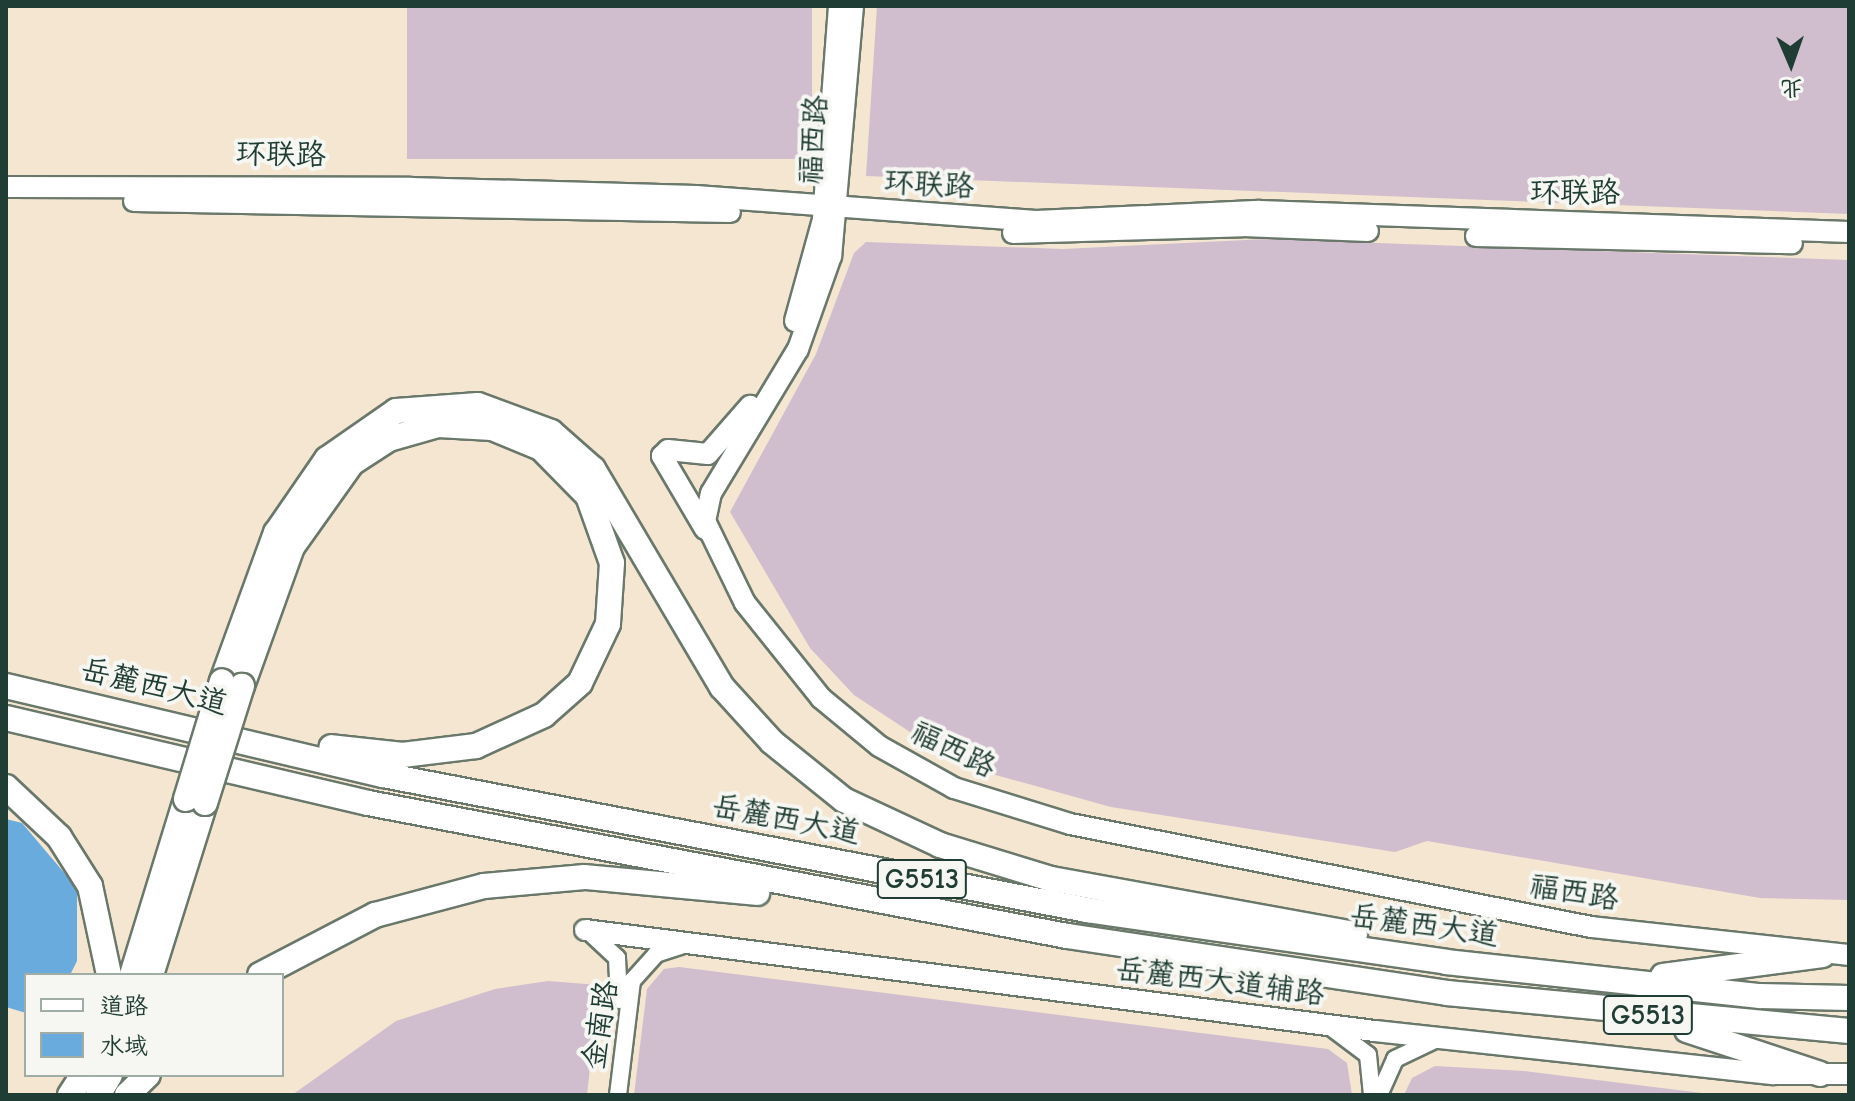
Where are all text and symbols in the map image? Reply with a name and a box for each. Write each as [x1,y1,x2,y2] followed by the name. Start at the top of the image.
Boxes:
[1751,24,1831,104] north arrow
[1780,75,1803,101] text: 北
[793,94,835,186] street label: 福西路
[236,136,326,174] street label: 环联路
[883,165,975,205] street label: 环联路
[1530,175,1620,211] street label: 环联路
[77,651,231,723] street label: 岳麓西大道
[905,714,1001,786] street label: 福西路
[709,788,863,852] street label: 岳麓西大道
[876,855,968,903] road number: G5513
[1527,868,1621,918] street label: 福西路
[1347,898,1501,954] street label: 岳麓西大道
[1114,951,1326,1013] street label: 岳麓西大道辅路
[24,973,284,1077] legend
[576,978,626,1072] street label: 金南路
[1602,991,1694,1039] road number: G5513
[100,992,148,1020] text: 道路
[100,1032,148,1060] text: 水域

